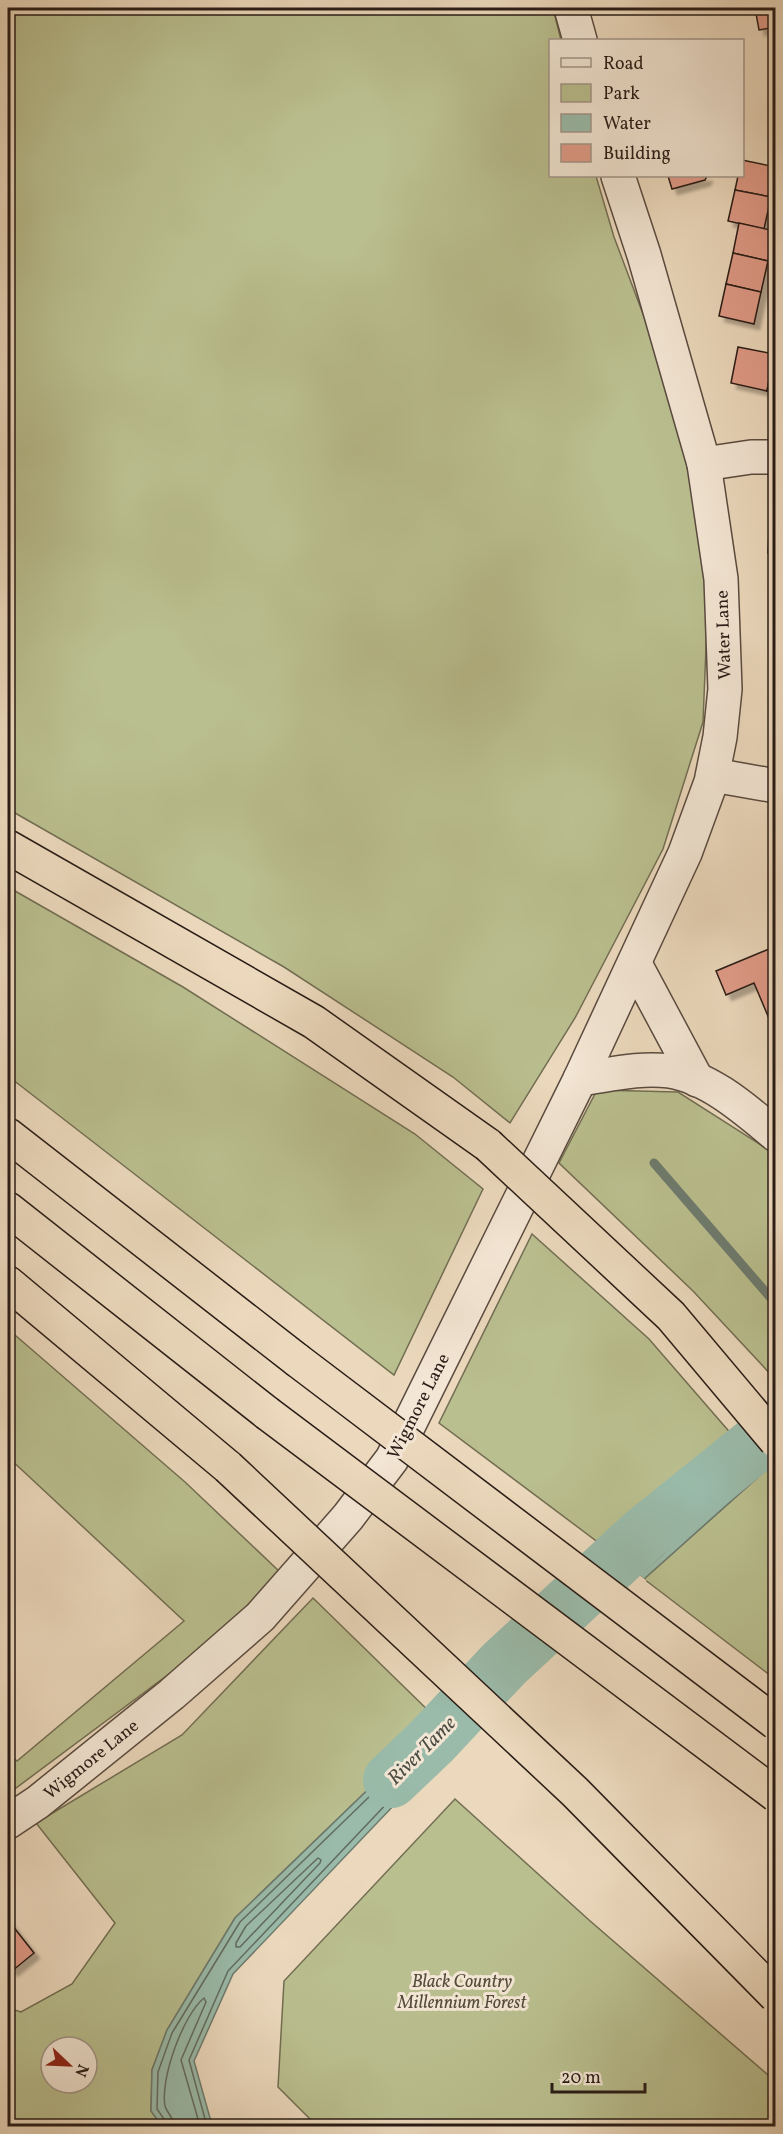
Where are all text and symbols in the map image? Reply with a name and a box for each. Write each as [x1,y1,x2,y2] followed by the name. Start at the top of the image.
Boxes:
[549,39,744,177] legend
[603,52,644,77] text: Road
[603,82,640,107] text: Park
[603,112,651,137] text: Water
[603,142,671,167] text: Building
[710,590,739,680] street label: Water Lane
[382,1349,457,1464] street label: Wigmore Lane
[382,1710,464,1792] water label: River Tame
[39,1714,145,1806] street label: Wigmore Lane
[397,1970,527,2016] park label: Black Country Millennium Forest
[39,2035,99,2095] north arrow
[552,2056,645,2094] scale bar
[68,2060,93,2080] text: N
[561,2066,601,2091] text: 20 m

